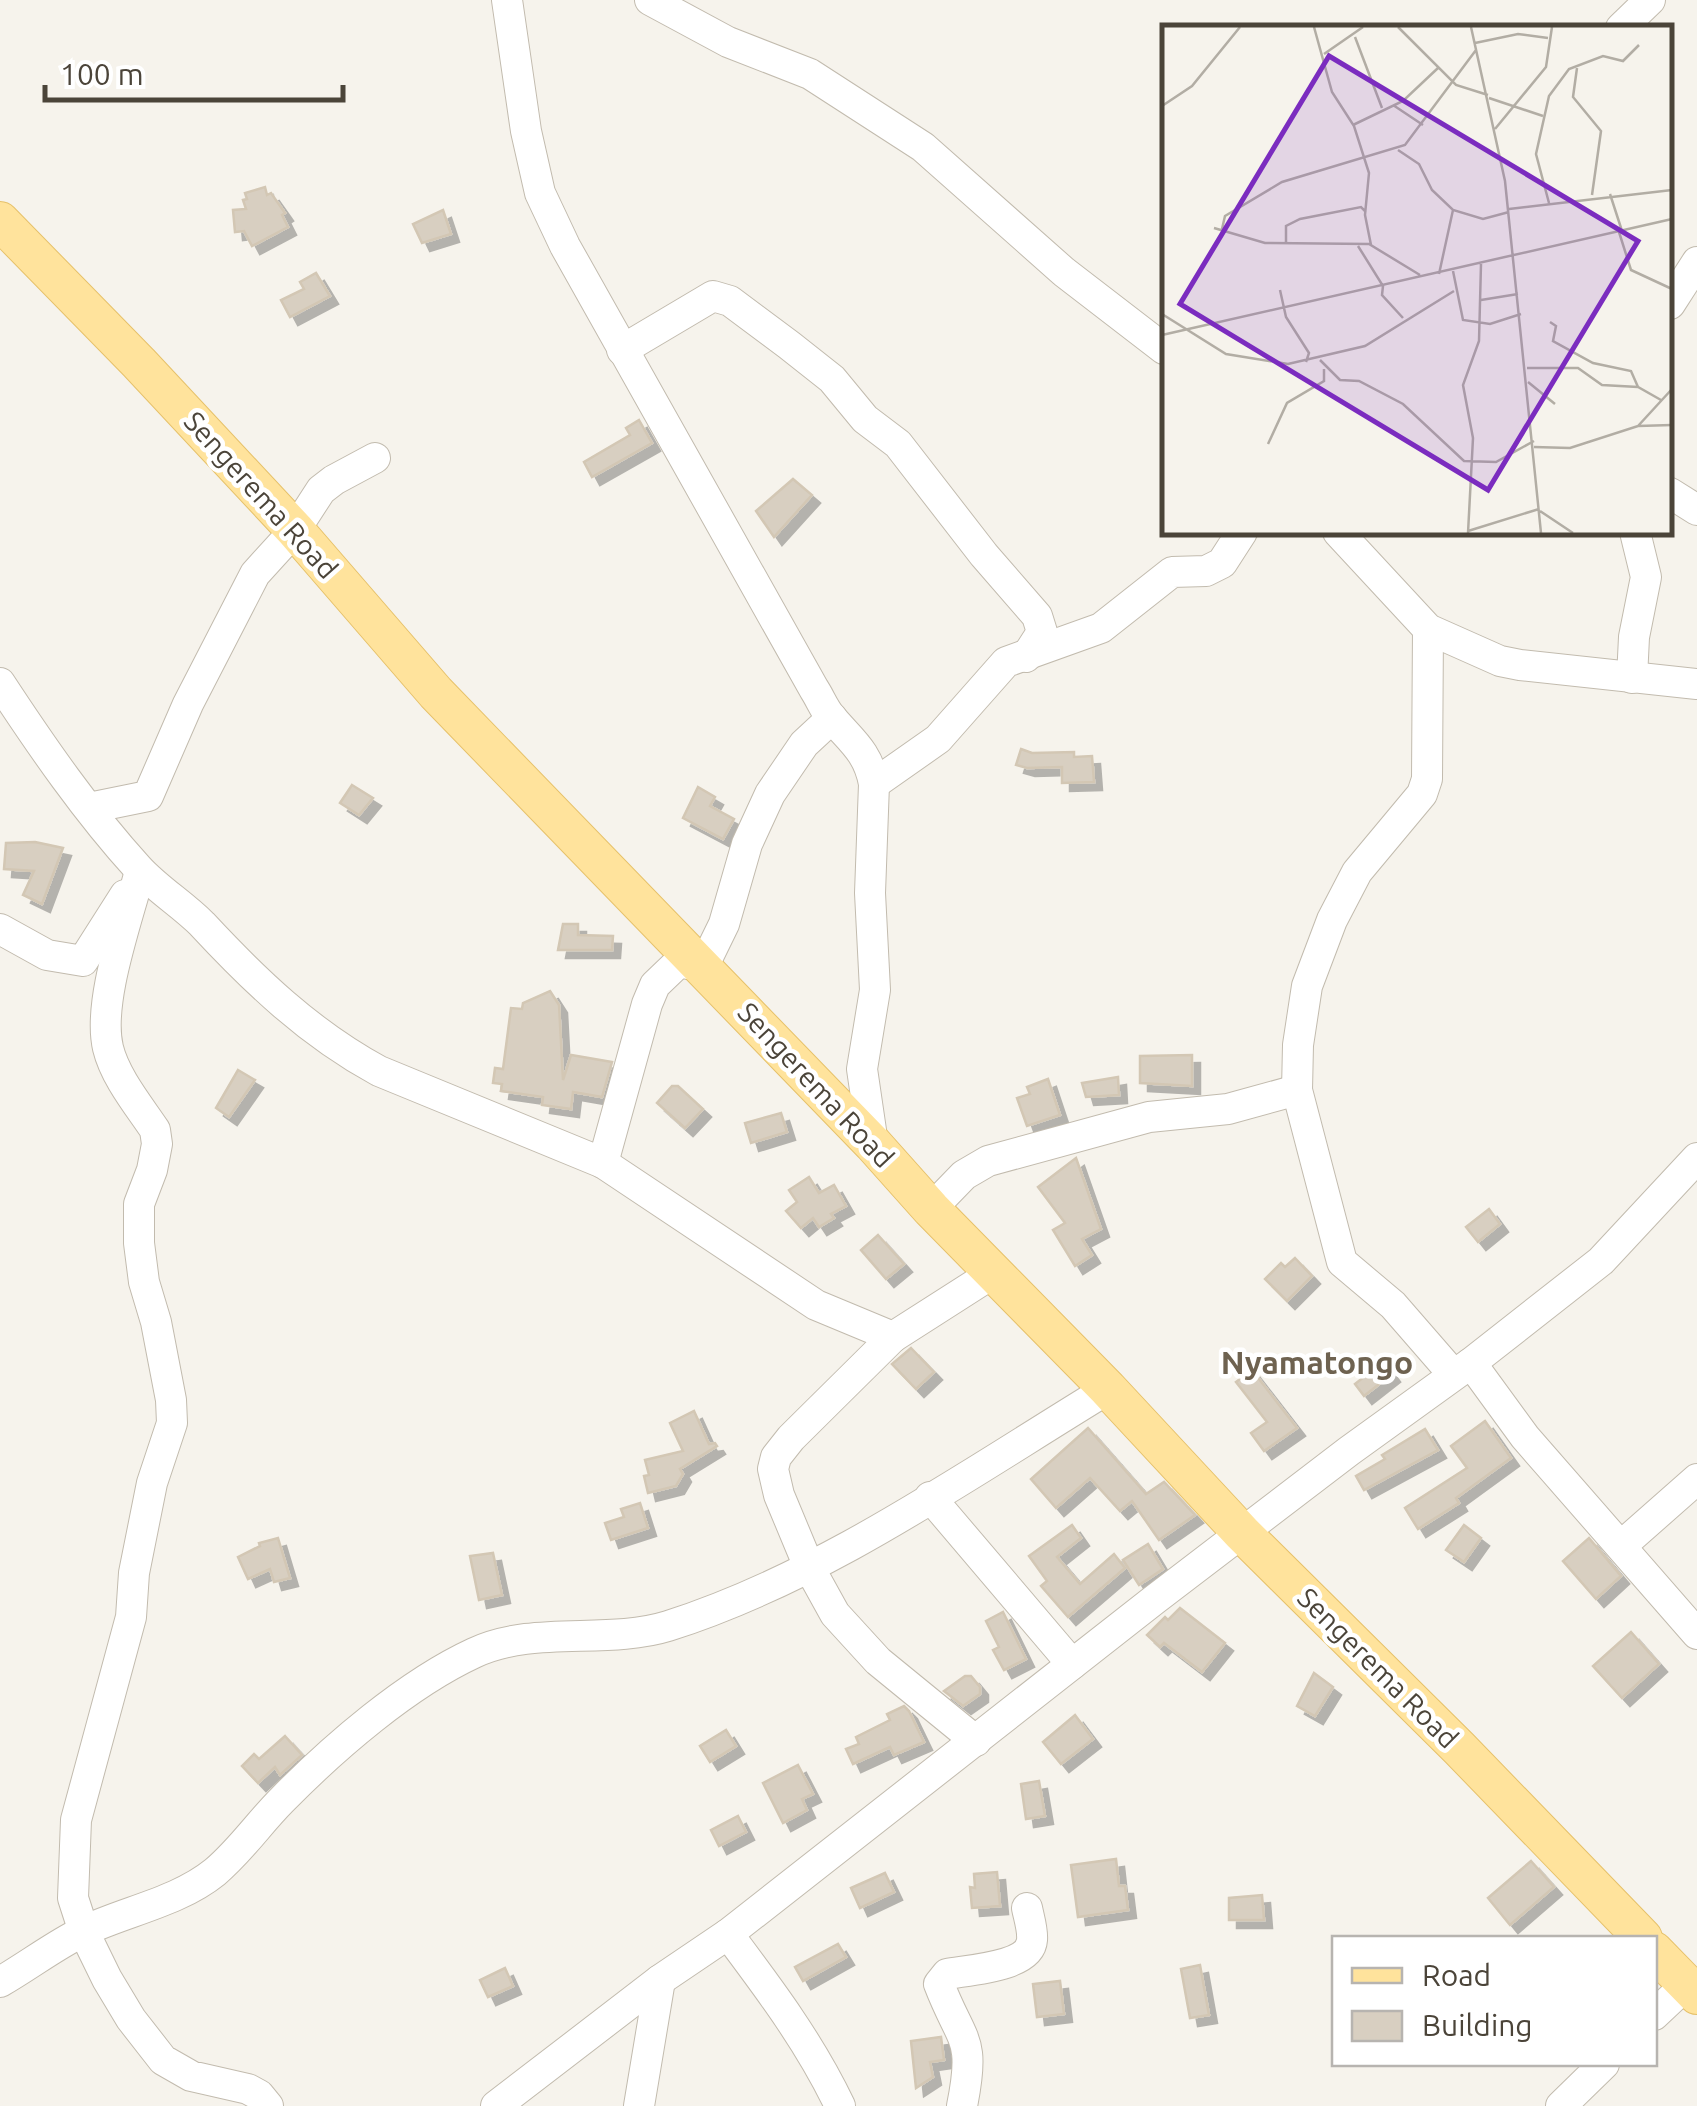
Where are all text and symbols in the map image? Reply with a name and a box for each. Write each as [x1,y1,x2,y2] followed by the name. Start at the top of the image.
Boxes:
[1162,25,1672,535] inset map
[45,40,342,102] scale bar
[60,57,144,91] text: 100 m
[179,405,344,584] street label: Sengerema Road
[732,996,900,1173] street label: Sengerema Road
[1221,1344,1413,1380] district label: Nyamatongo
[1292,1581,1465,1754] street label: Sengerema Road
[1332,1936,1657,2066] legend
[1422,1958,1491,1992] text: Road
[1422,2008,1533,2042] text: Building

